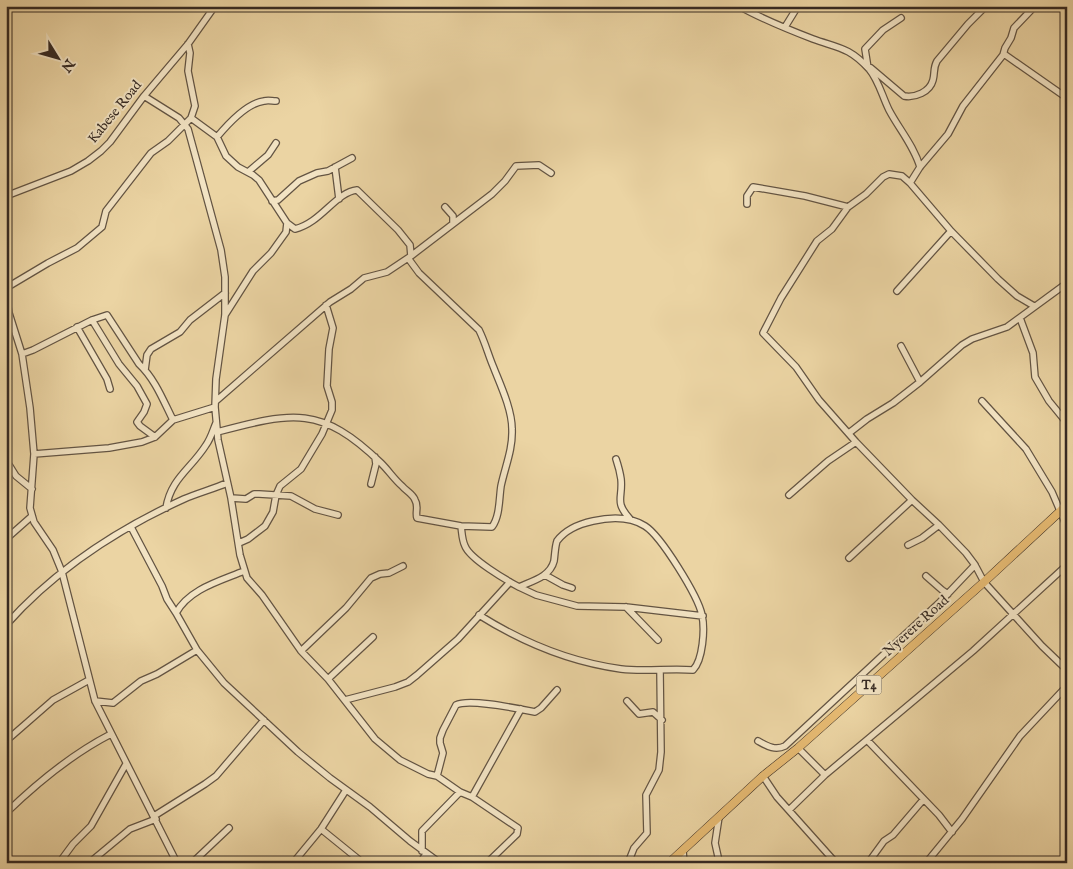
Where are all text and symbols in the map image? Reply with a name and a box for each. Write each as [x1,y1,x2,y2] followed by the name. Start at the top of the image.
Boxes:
[32,32,82,82] north arrow
[57,54,79,75] text: N
[84,76,146,147] street label: Kabese Road
[879,591,953,660] street label: Nyerere Road
[856,676,882,694] road number: T4

